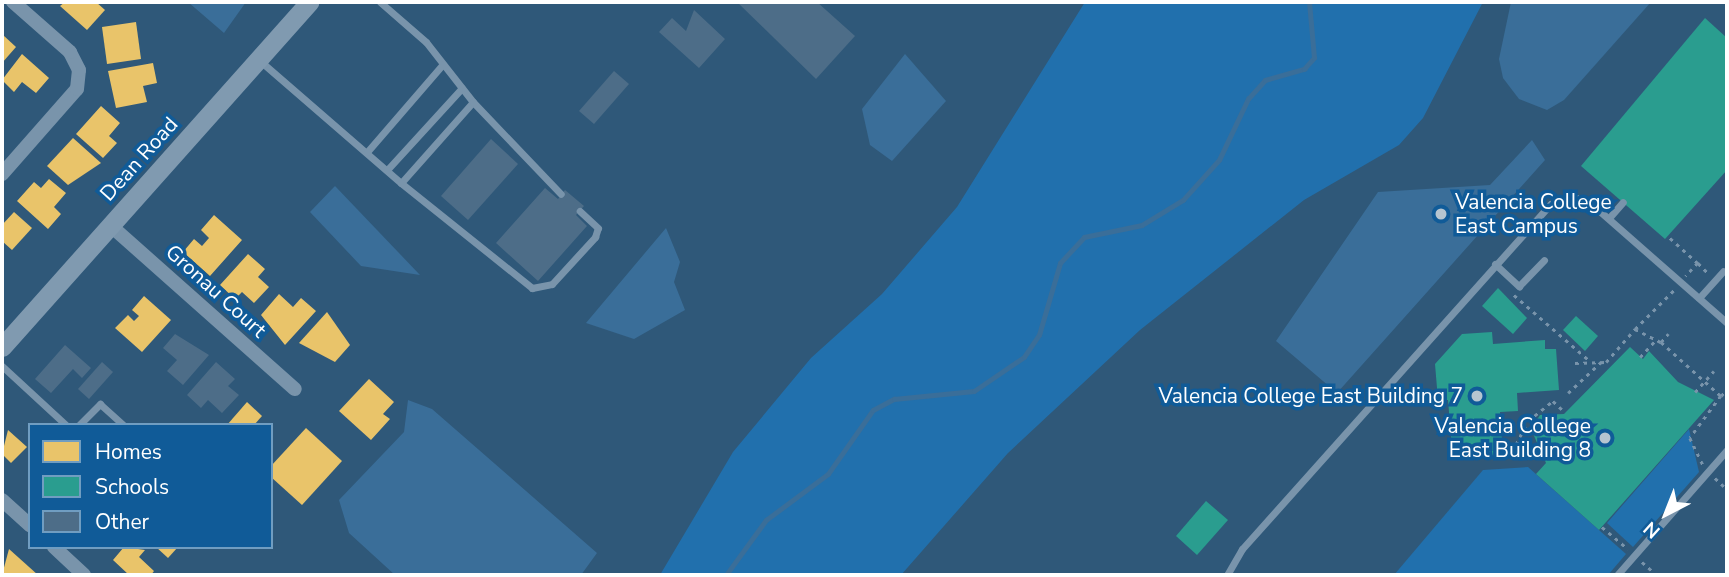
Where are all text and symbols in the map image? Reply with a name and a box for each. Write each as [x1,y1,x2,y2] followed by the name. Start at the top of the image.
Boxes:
[95,112,183,206] street label: Dean Road
[1455,189,1612,239] place label: Valencia College East Campus
[1433,206,1449,222] marker: Valencia College East Campus
[160,239,272,343] street label: Gronau Court
[1159,383,1463,409] place label: Valencia College East Building 7
[1469,388,1485,404] marker: Valencia College East Building 7
[1434,413,1591,463] place label: Valencia College East Building 8
[28,423,273,549] legend
[1597,430,1613,446] marker: Valencia College East Building 8
[95,438,162,466] text: Homes
[95,473,169,501] text: Schools
[1631,479,1701,549] north arrow
[95,508,149,536] text: Other
[1638,515,1666,544] text: N

